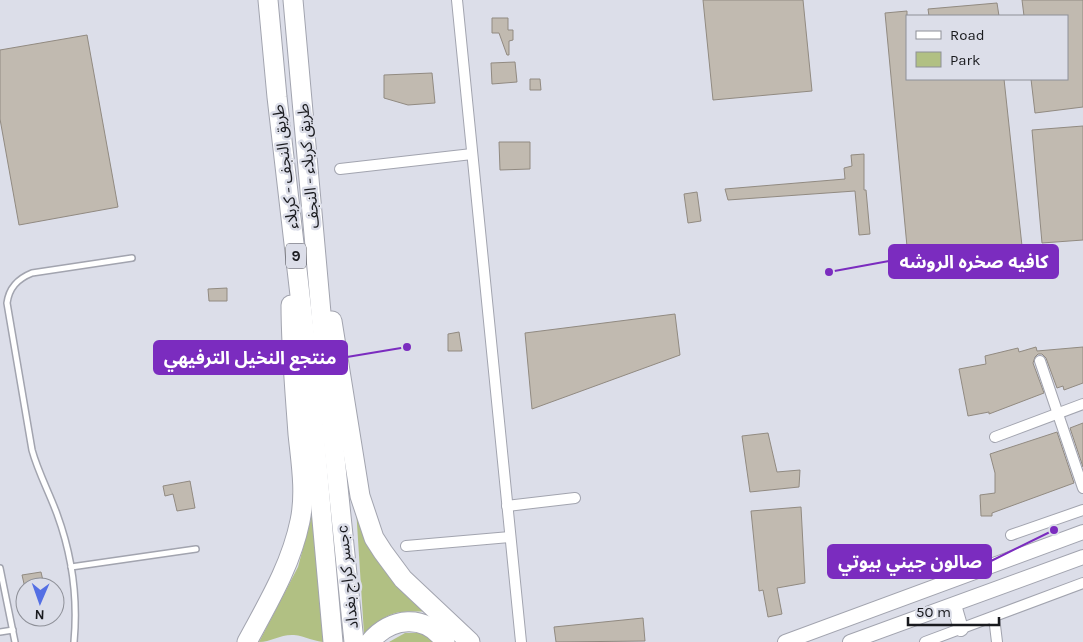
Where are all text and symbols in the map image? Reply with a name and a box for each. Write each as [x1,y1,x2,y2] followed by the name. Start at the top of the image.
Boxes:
[906,15,1068,80] legend
[950,26,985,44] text: Road
[950,51,980,69] text: Park
[293,102,324,229] street label: طريق کربلاء - النجف
[268,103,303,230] street label: طريق النجف - کربلاء
[286,244,306,268] road number: 9
[889,245,1058,278] callout: كافيه صخره الروشه
[899,251,1049,273] text: كافيه صخره الروشه
[154,341,347,374] callout: منتجع النخيل الترفيهي
[164,347,336,372] text: منتجع النخيل الترفيهي
[332,524,365,630] street label: جسر كراج بغدادc
[828,545,991,578] callout: صالون جيني بيوتي
[838,551,982,576] text: صالون جيني بيوتي
[15,577,65,627] north arrow
[908,594,999,626] scale bar
[916,603,951,621] text: 50 m
[34,606,45,623] text: N

